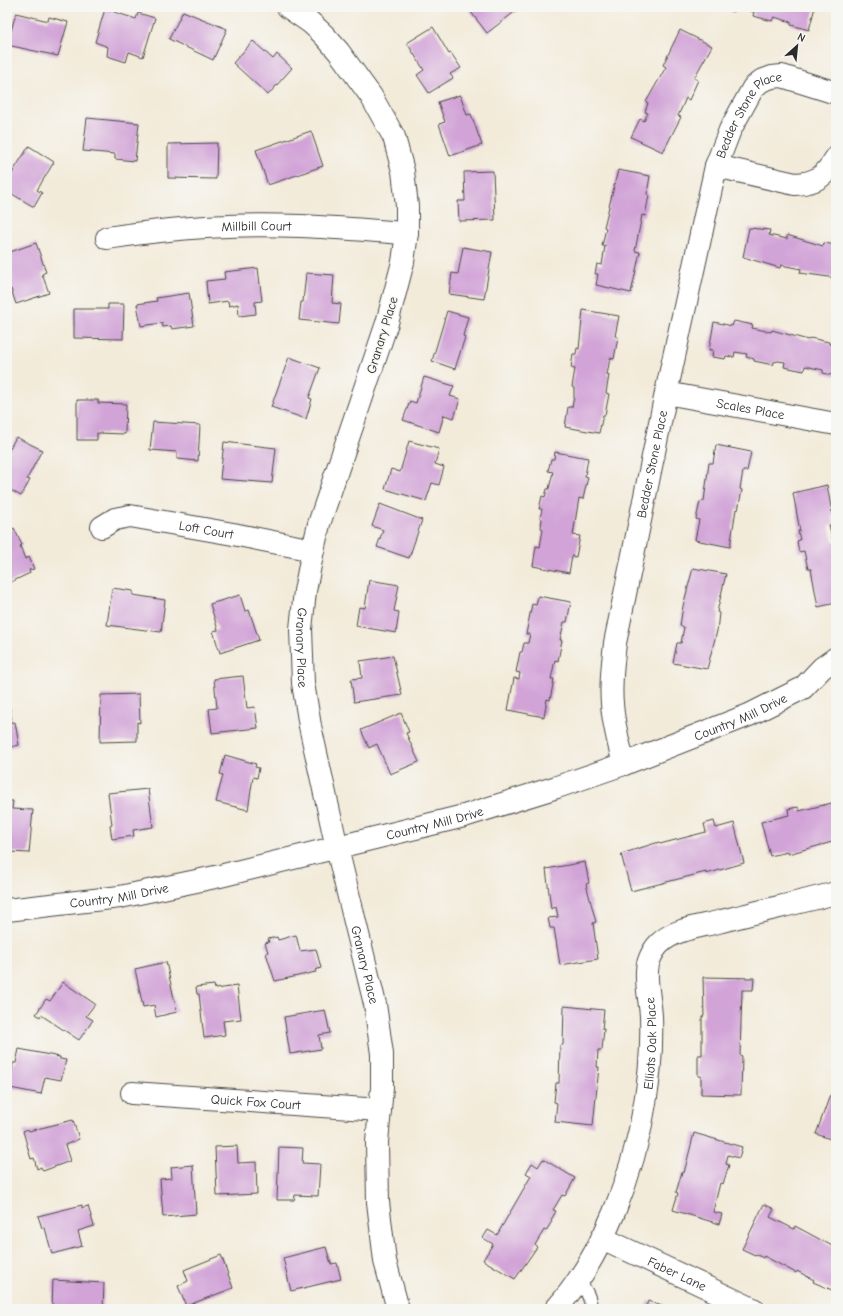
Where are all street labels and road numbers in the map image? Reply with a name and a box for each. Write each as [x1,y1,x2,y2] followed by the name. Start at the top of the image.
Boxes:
[712,69,783,160] street label: Bedder Stone Place
[221,218,293,234] street label: Millbill Court
[363,294,401,375] street label: Granary Place
[715,395,786,422] street label: Scales Place
[633,409,670,519] street label: Bedder Stone Place
[178,517,236,542] street label: Loft Court
[293,607,311,689] street label: Granary Place
[692,690,790,743] street label: Country Mill Drive
[384,803,485,842] street label: Country Mill Drive
[69,879,170,910] street label: Country Mill Drive
[349,924,382,1006] street label: Granary Place
[640,996,659,1090] street label: Elliots Oak Place
[210,1091,302,1112] street label: Quick Fox Court
[645,1253,709,1294] street label: Faber Lane

